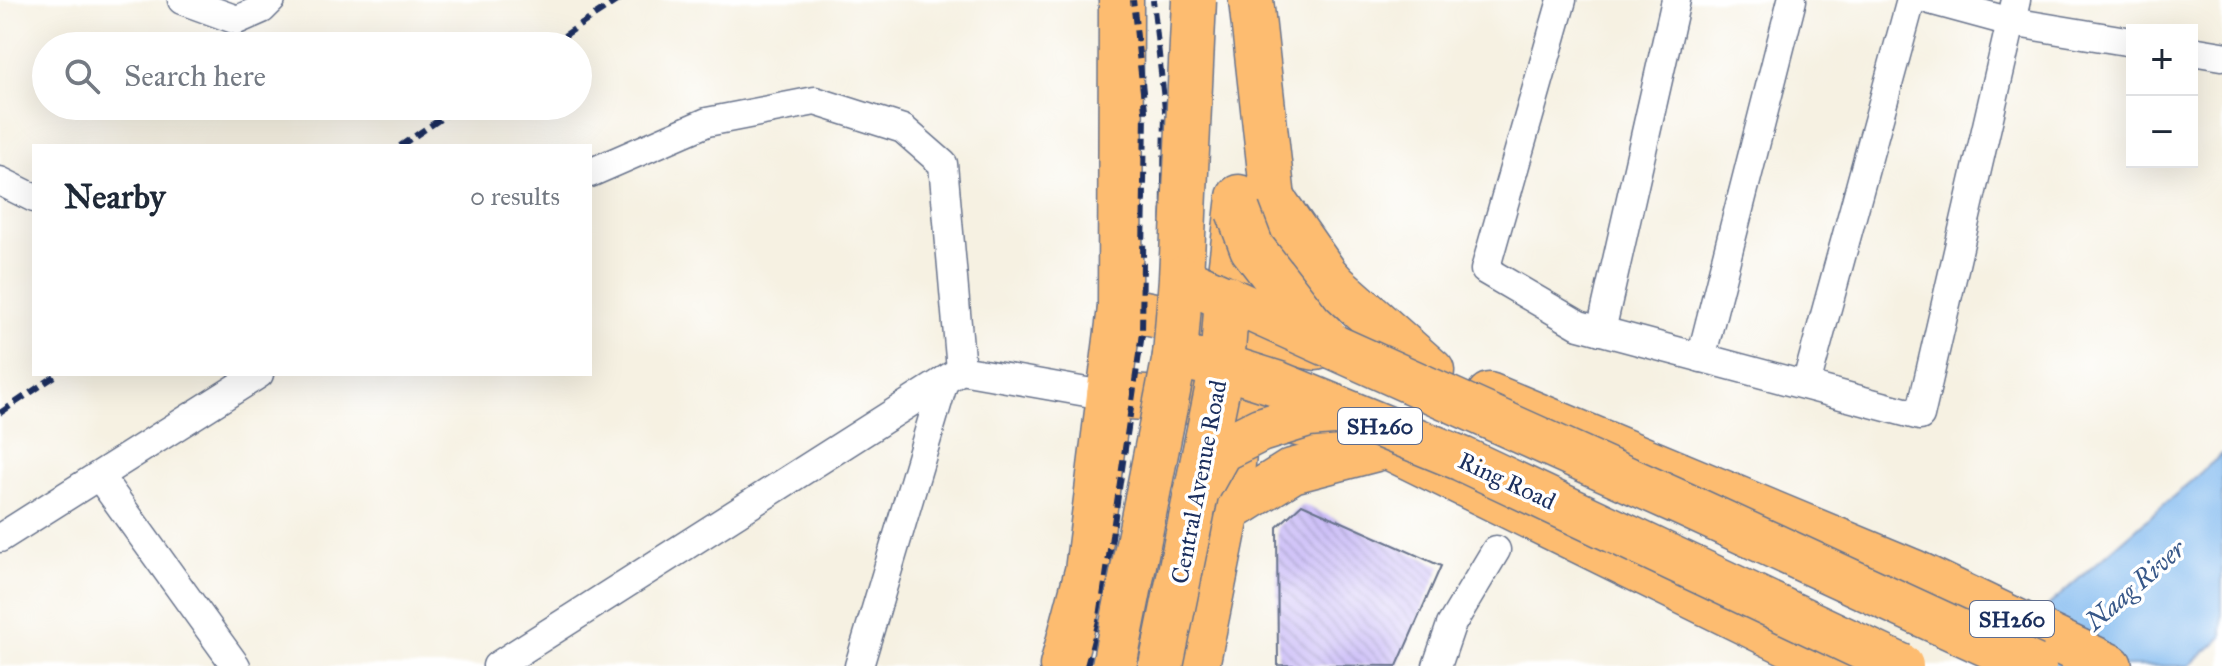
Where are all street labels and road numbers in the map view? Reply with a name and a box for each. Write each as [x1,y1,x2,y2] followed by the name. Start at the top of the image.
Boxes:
[1165,378,1233,586] street label: Central Avenue Road
[1338,408,1422,444] road number: SH260
[1454,445,1560,517] street label: Ring Road
[1970,601,2054,637] road number: SH260

